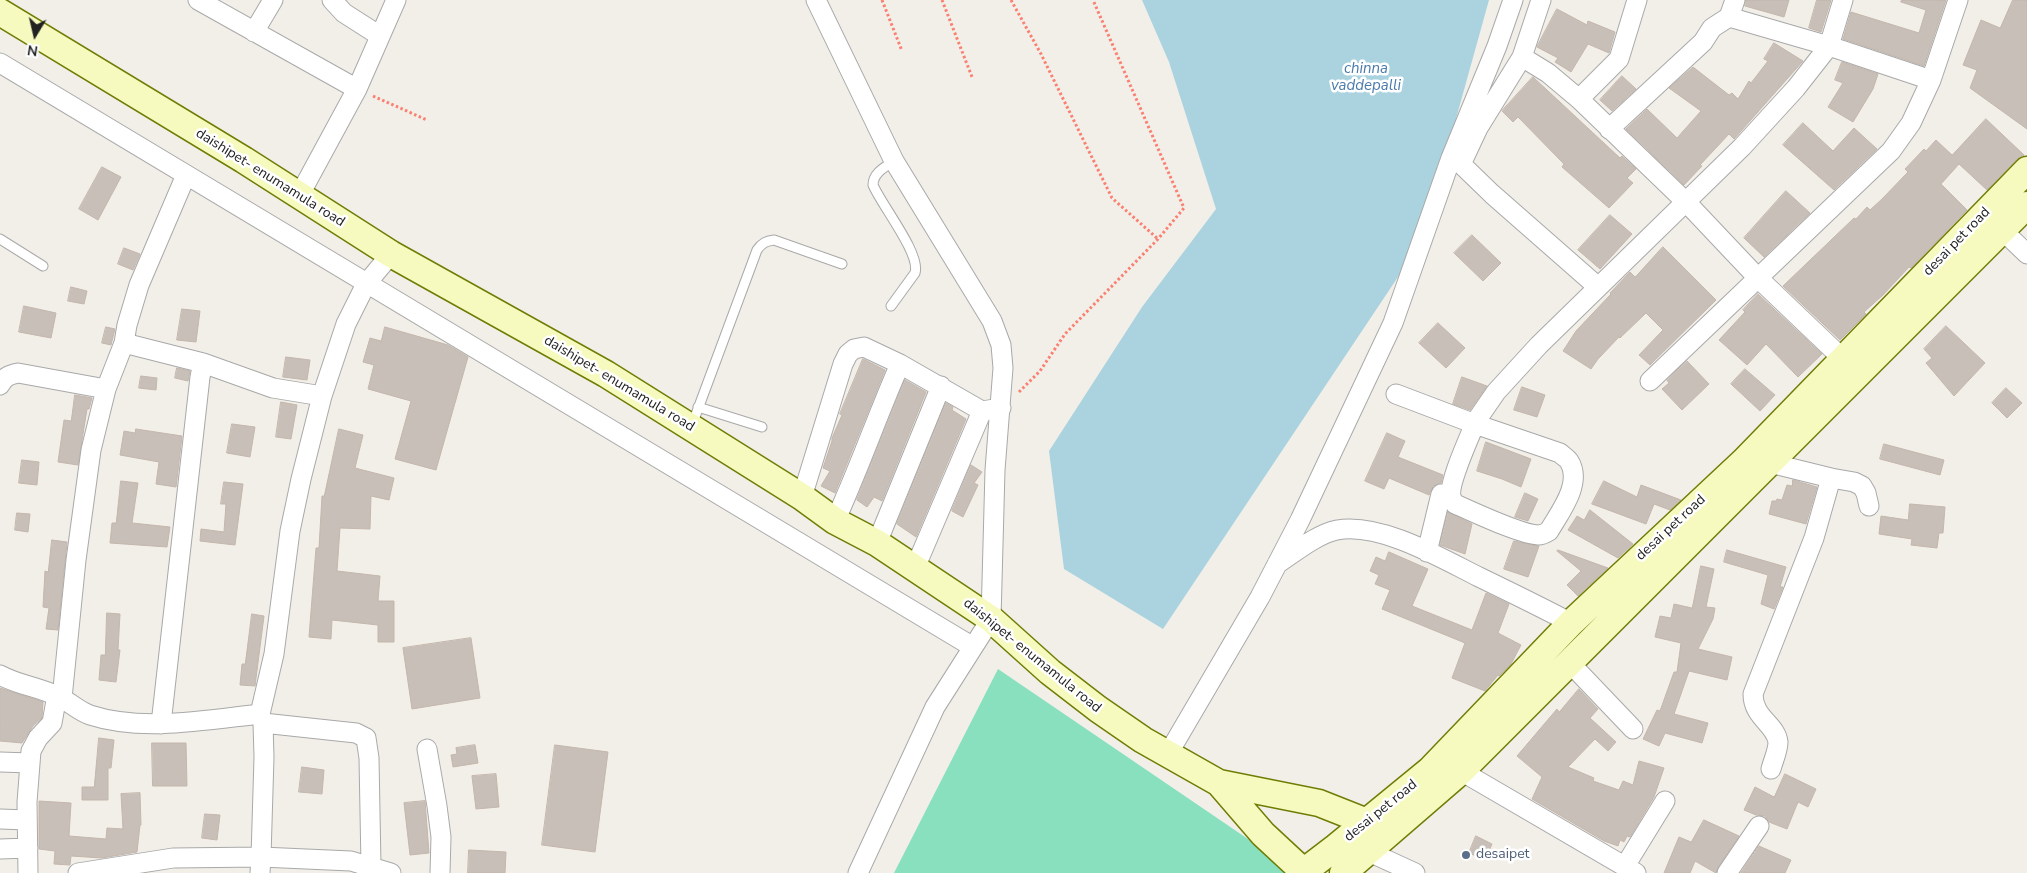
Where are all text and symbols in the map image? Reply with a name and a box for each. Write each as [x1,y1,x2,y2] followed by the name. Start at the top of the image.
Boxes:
[10,10,60,60] north arrow
[26,40,39,61] text: N
[1331,60,1401,95] water label: chinna vaddepalli
[192,125,348,231] street label: daishipet- enumamula road
[1920,204,1994,280] street label: desai pet road
[541,332,697,436] street label: daishipet- enumamula road
[1633,492,1709,564] street label: desai pet road
[960,595,1104,717] street label: daishipet- enumamula road
[1341,776,1421,846] street label: desai pet road
[1476,847,1530,863] place label: desaipet
[1460,849,1472,861] marker: desaipet

